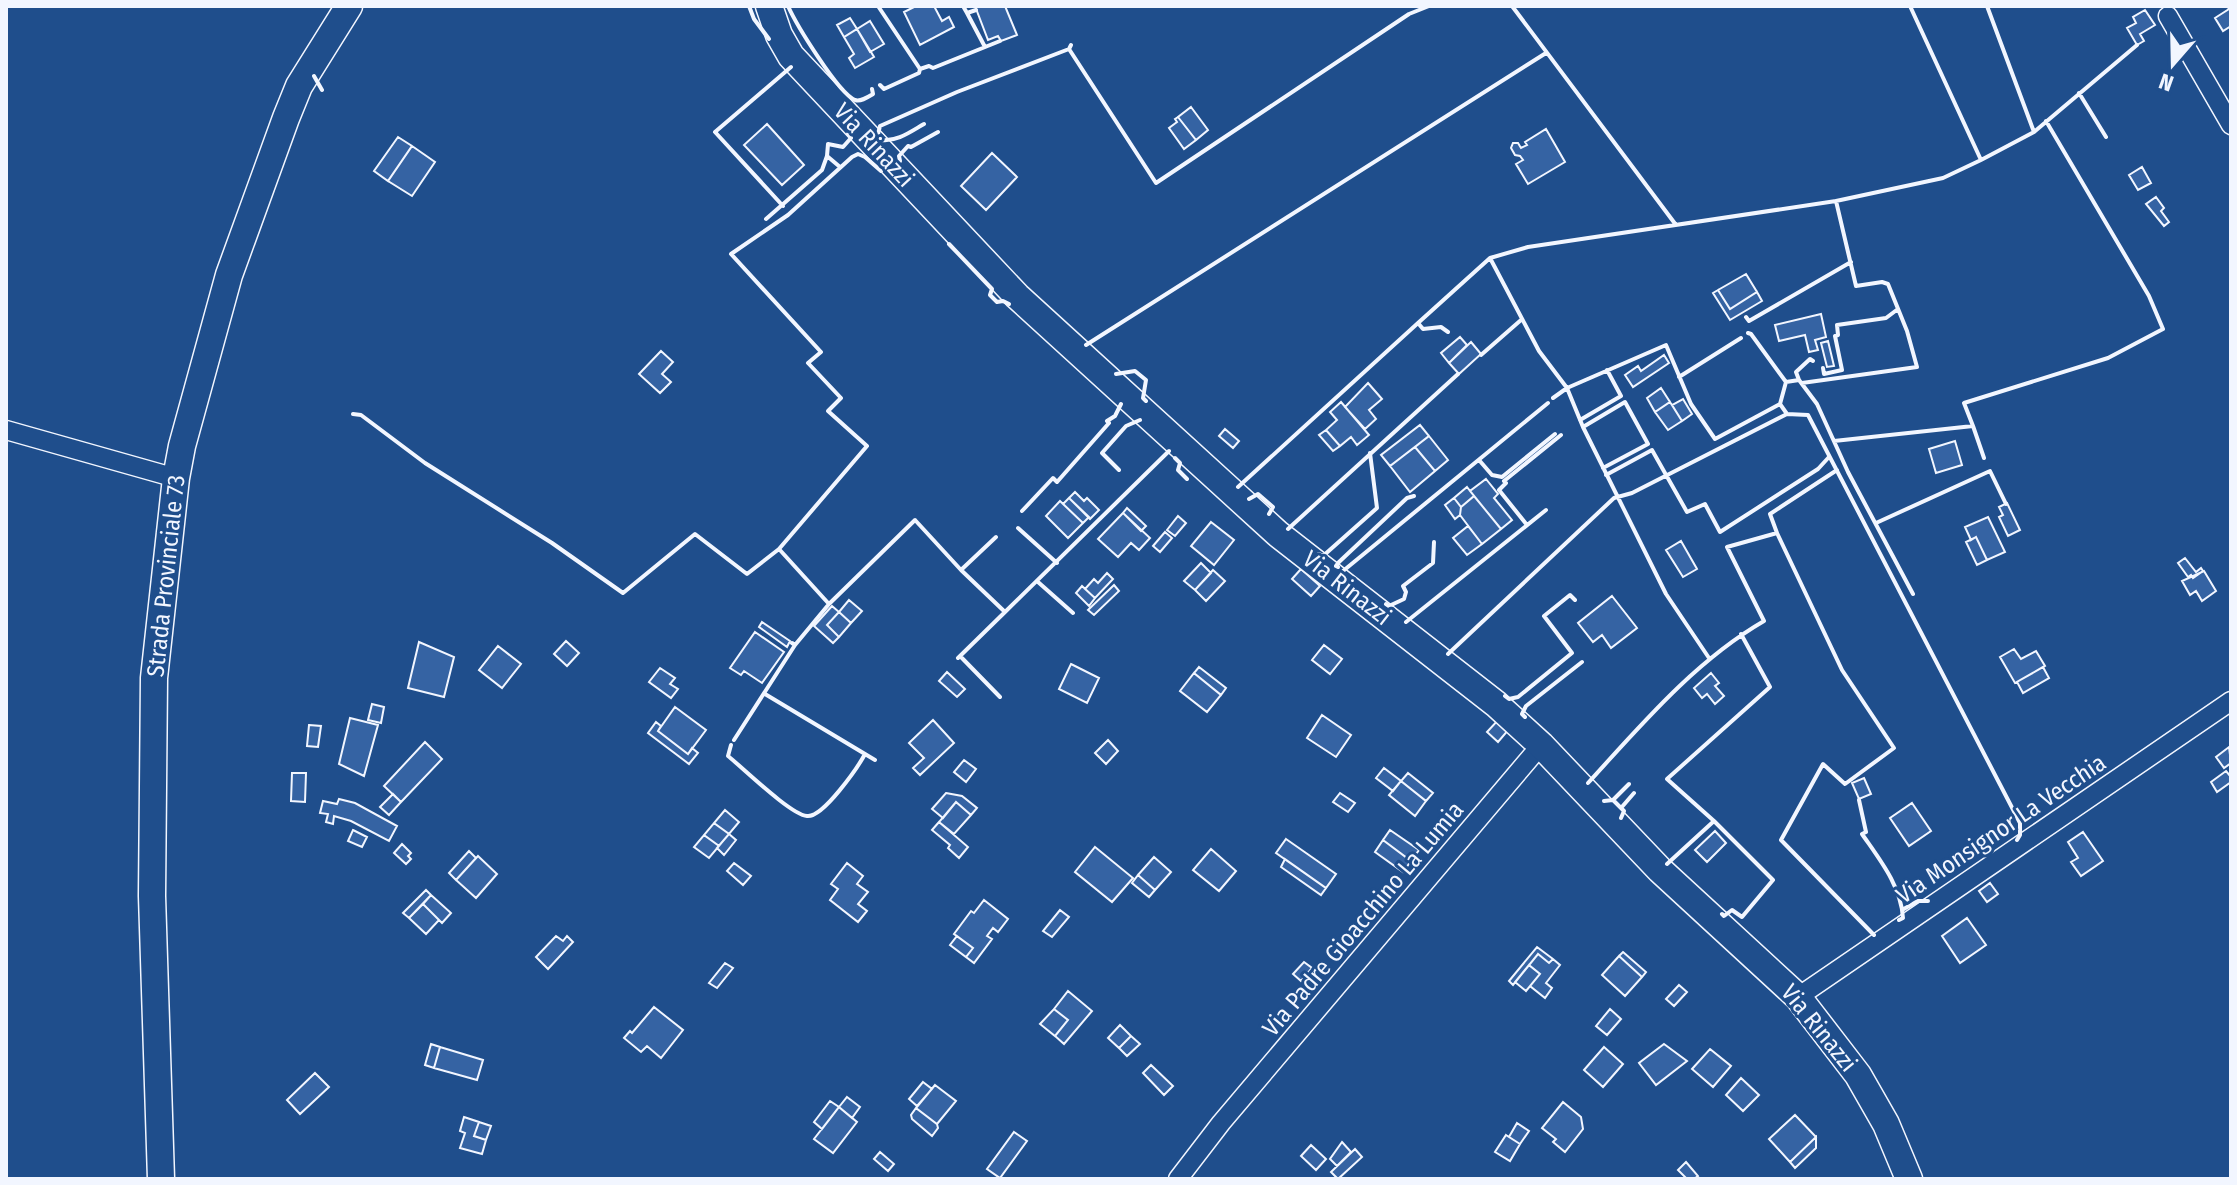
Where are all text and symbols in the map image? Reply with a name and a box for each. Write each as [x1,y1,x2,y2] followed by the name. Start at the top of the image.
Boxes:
[2133,24,2213,104] north arrow
[2156,67,2177,97] text: N
[828,97,920,193] street label: Via Rinazzi
[141,474,191,678] street label: Strada Provinciale 73
[1297,545,1397,631] street label: Via Rinazzi
[1891,748,2111,910] street label: Via Monsignor La Vecchia
[1257,796,1469,1042] street label: Via Padre Gioacchino La Lumia
[1775,979,1863,1077] street label: Via Rinazzi

